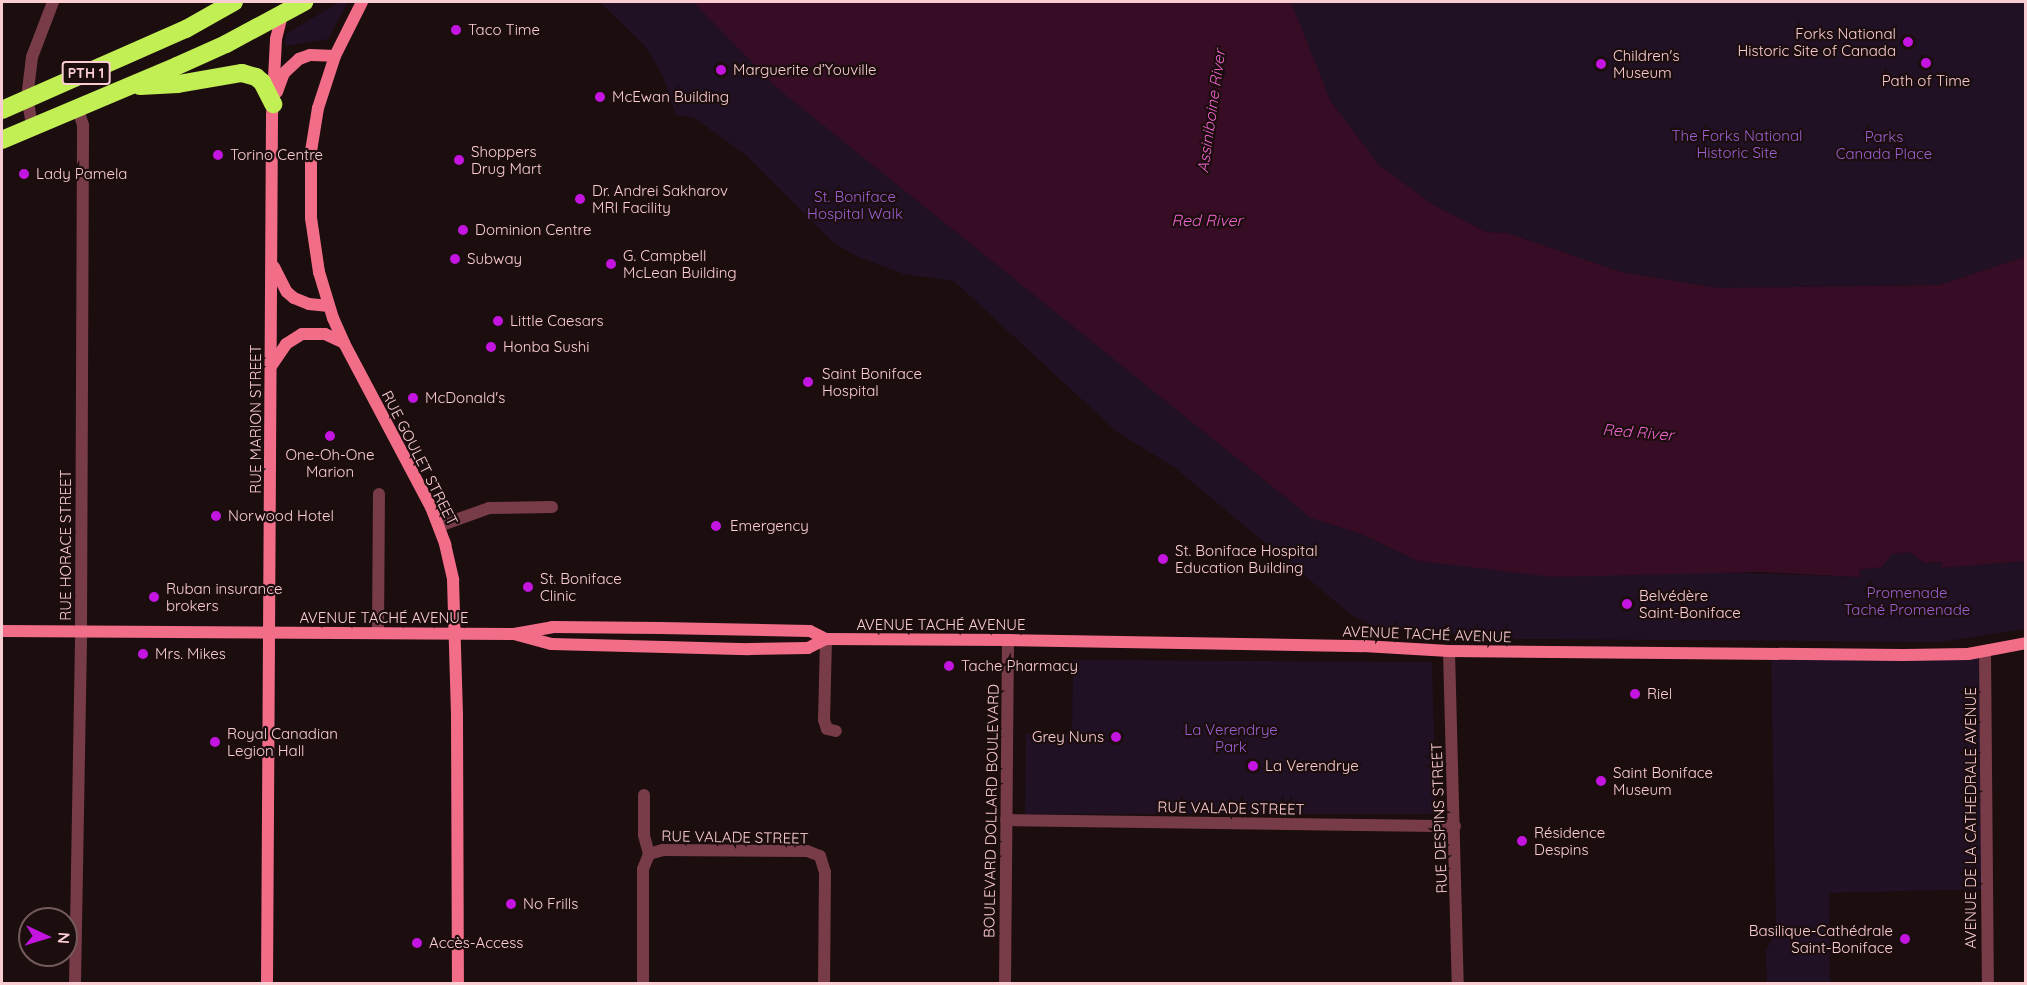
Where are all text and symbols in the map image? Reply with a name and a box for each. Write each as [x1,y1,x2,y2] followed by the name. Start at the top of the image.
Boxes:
[468,21,540,39] place label: Taco Time
[449,23,463,37] marker: Taco Time
[1737,24,1896,59] place label: Forks National Historic Site of Canada
[1901,35,1915,49] marker: Forks National Historic Site of Canada
[1613,46,1679,81] place label: Children's Museum
[1193,48,1229,174] water label: Assiniboine River
[1919,56,1933,70] marker: Path of Time
[1594,57,1608,71] marker: Children's Museum
[733,61,877,79] place label: Marguerite d’Youville
[60,62,112,84] road number: PTH 1
[714,63,728,77] marker: Marguerite d’Youville
[1882,72,1970,90] place label: Path of Time
[612,88,729,106] place label: McEwan Building
[593,90,607,104] marker: McEwan Building
[1672,126,1802,161] park label: The Forks National Historic Site
[1836,127,1932,162] park label: Parks Canada Place
[471,142,542,177] place label: Shoppers Drug Mart
[230,146,323,164] place label: Torino Centre
[211,148,225,162] marker: Torino Centre
[452,153,466,167] marker: Shoppers Drug Mart
[36,165,127,183] place label: Lady Pamela
[17,167,31,181] marker: Lady Pamela
[592,181,728,216] place label: Dr. Andrei Sakharov MRI Facility
[807,187,903,222] park label: St. Boniface Hospital Walk
[573,192,587,206] marker: Dr. Andrei Sakharov MRI Facility
[1171,210,1243,230] water label: Red River
[475,221,592,239] place label: Dominion Centre
[456,223,470,237] marker: Dominion Centre
[623,246,737,281] place label: G. Campbell McLean Building
[467,250,522,268] place label: Subway
[448,252,462,266] marker: Subway
[604,257,618,271] marker: G. Campbell McLean Building
[510,312,604,330] place label: Little Caesars
[491,314,505,328] marker: Little Caesars
[503,338,590,356] place label: Honba Sushi
[484,340,498,354] marker: Honba Sushi
[247,344,265,494] street label: RUE MARION STREET
[822,364,922,399] place label: Saint Boniface Hospital
[799,373,817,391] marker: Saint Boniface Hospital
[378,387,462,529] street label: RUE GOULET STREET
[425,389,505,407] place label: McDonald's
[406,391,420,405] marker: McDonald's
[1602,419,1674,445] water label: Red River
[323,429,337,443] marker: One-Oh-One Marion
[286,445,374,480] place label: One-Oh-One Marion
[57,469,75,621] street label: RUE HORACE STREET
[228,507,334,525] place label: Norwood Hotel
[209,509,223,523] marker: Norwood Hotel
[707,517,725,535] marker: Emergency
[730,517,809,535] place label: Emergency
[1175,541,1318,576] place label: St. Boniface Hospital Education Building
[1156,552,1170,566] marker: St. Boniface Hospital Education Building
[540,569,622,604] place label: St. Boniface Clinic
[166,579,282,614] place label: Ruban insurance brokers
[521,580,535,594] marker: St. Boniface Clinic
[1844,583,1970,618] park label: Promenade Taché Promenade
[1639,586,1741,621] place label: Belvédère Saint-Boniface
[147,590,161,604] marker: Ruban insurance brokers
[1620,597,1634,611] marker: Belvédère Saint-Boniface
[299,609,469,627] street label: AVENUE TACHÉ AVENUE
[856,616,1026,634] street label: AVENUE TACHÉ AVENUE
[1342,622,1512,646] street label: AVENUE TACHÉ AVENUE
[155,645,226,663] place label: Mrs. Mikes
[136,647,150,661] marker: Mrs. Mikes
[961,657,1078,675] place label: Tache Pharmacy
[942,659,956,673] marker: Tache Pharmacy
[980,684,1002,938] street label: BOULEVARD DOLLARD BOULEVARD
[1647,685,1672,703] place label: Riel
[1628,687,1642,701] marker: Riel
[1962,687,1980,949] street label: AVENUE DE LA CATHEDRALE AVENUE
[1184,720,1278,755] park label: La Verendrye Park
[227,724,338,759] place label: Royal Canadian Legion Hall
[1032,728,1104,746] place label: Grey Nuns
[1109,730,1123,744] marker: Grey Nuns
[208,735,222,749] marker: Royal Canadian Legion Hall
[1427,742,1451,894] street label: RUE DESPINS STREET
[1265,757,1359,775] place label: La Verendrye
[1246,759,1260,773] marker: La Verendrye
[1613,763,1713,798] place label: Saint Boniface Museum
[1594,774,1608,788] marker: Saint Boniface Museum
[1157,798,1305,818] street label: RUE VALADE STREET
[1534,823,1605,858] place label: Résidence Despins
[661,827,809,847] street label: RUE VALADE STREET
[1515,834,1529,848] marker: Résidence Despins
[523,895,578,913] place label: No Frills
[504,897,518,911] marker: No Frills
[18,907,78,967] north arrow
[1749,921,1893,956] place label: Basilique-Cathédrale Saint-Boniface
[54,932,74,945] text: N
[1898,932,1912,946] marker: Basilique-Cathédrale Saint-Boniface
[429,934,523,952] place label: Accès-Access
[410,936,424,950] marker: Accès-Access

